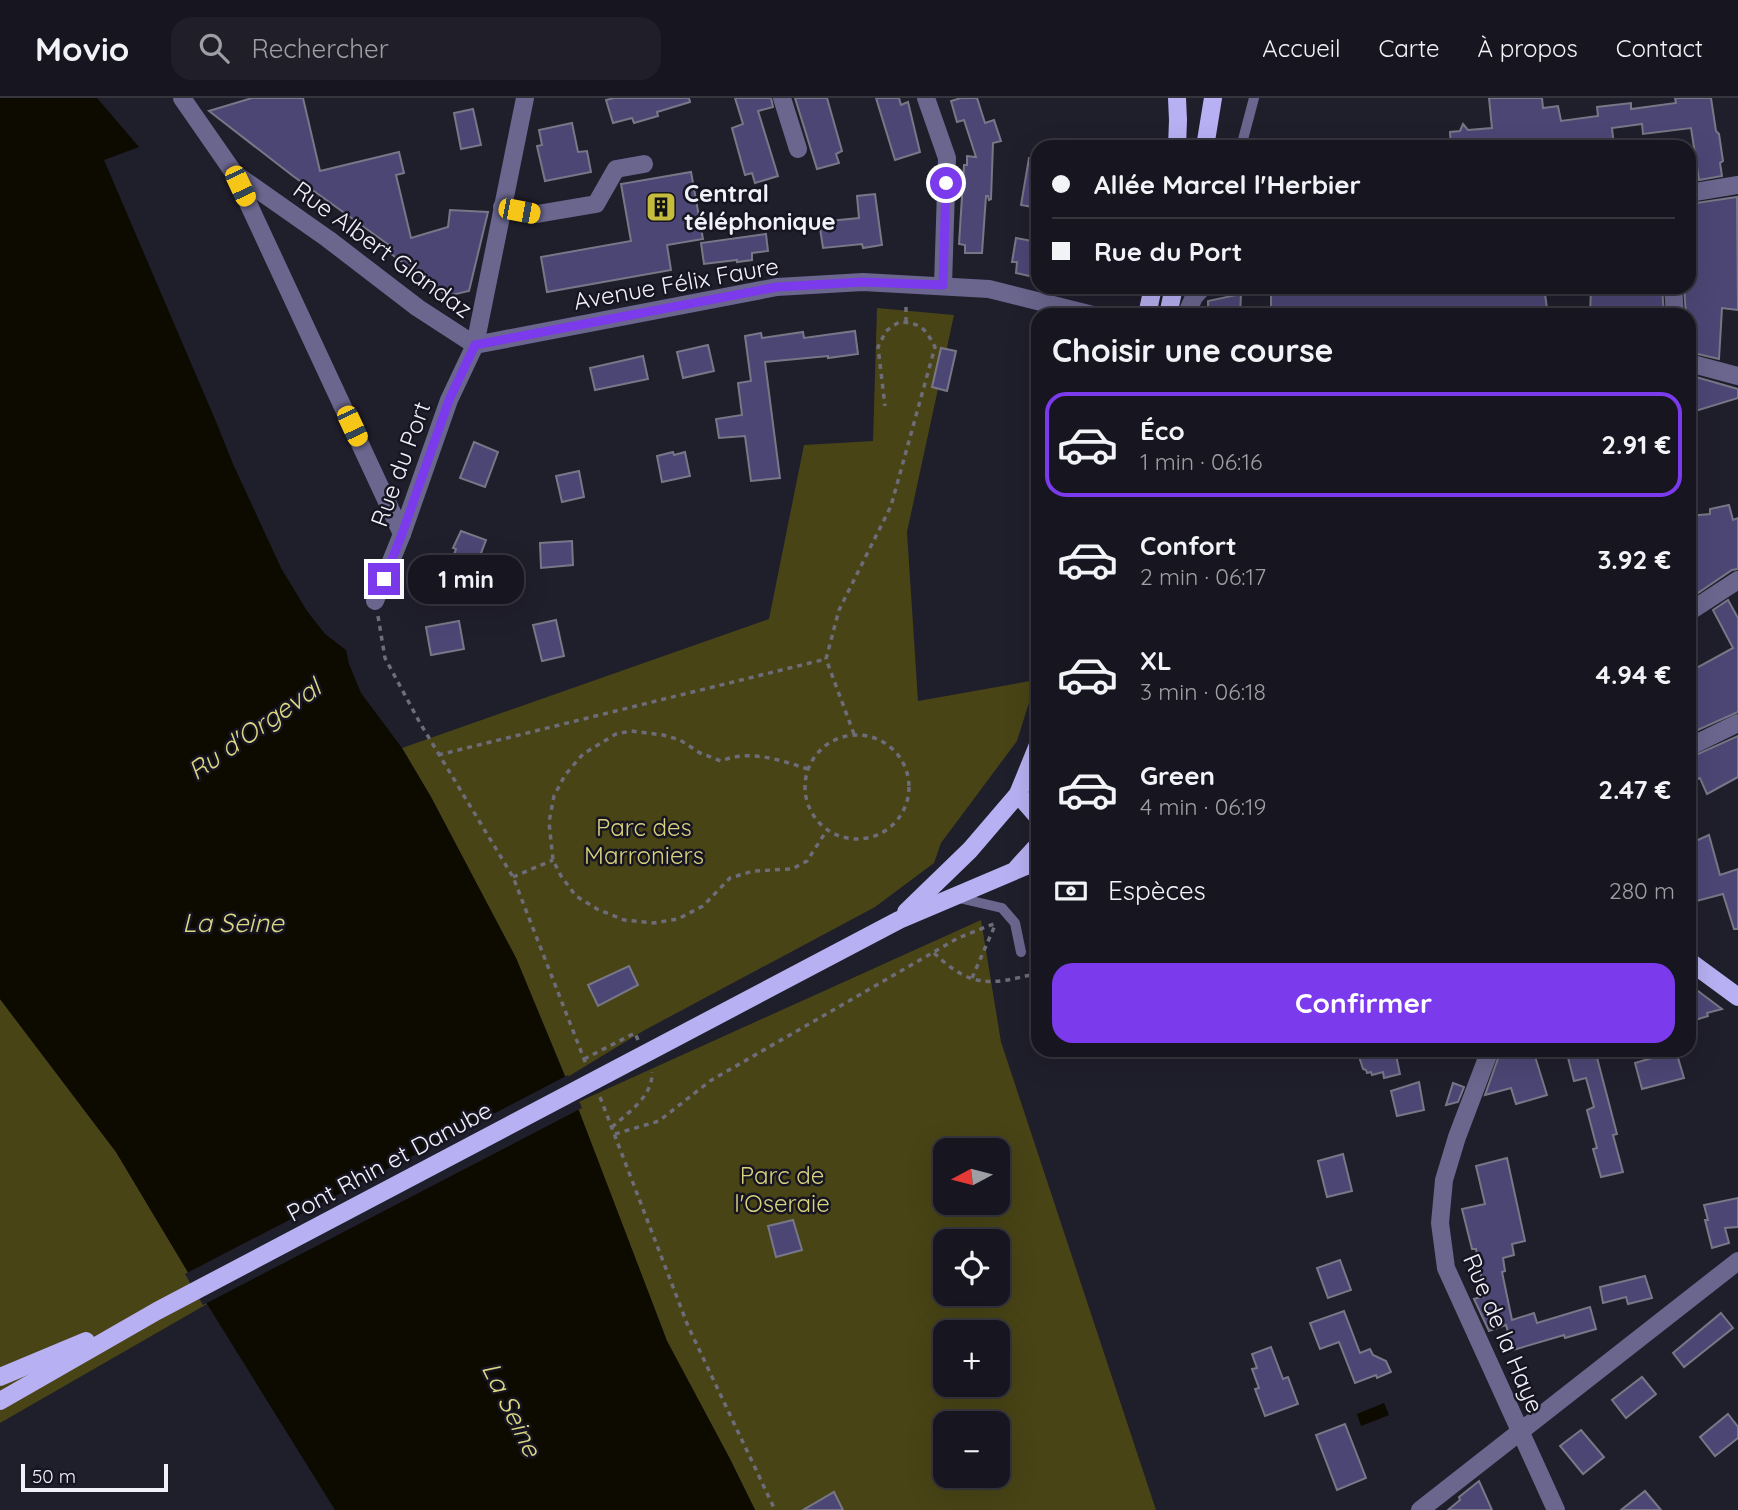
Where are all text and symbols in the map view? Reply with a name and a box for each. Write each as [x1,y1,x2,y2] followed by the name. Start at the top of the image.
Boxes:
[171,17,661,80] search box
[35,28,129,69] text: Movio
[195,29,233,67] icon: search
[251,32,389,65] text: Rechercher
[1262,33,1341,63] text: Accueil
[1379,33,1440,63] text: Carte
[1478,33,1578,63] text: À propos
[1616,33,1703,63] text: Contact
[222,163,259,209] car
[930,167,962,199] route start
[1094,168,1361,201] text: Allée Marcel l'Herbier
[288,174,478,324] street label: Rue Albert Glandaz
[684,178,836,236] place label: Central téléphonique
[644,190,678,224] building icon: Central téléphonique
[497,197,542,225] car
[1094,235,1242,268] text: Rue du Port
[571,250,781,316] street label: Avenue Félix Faure
[1052,330,1333,370] text: Choisir une course
[364,397,436,531] street label: Rue du Port
[334,403,371,449] car
[1056,413,1119,476] icon: car
[1140,414,1185,447] text: Éco
[1601,428,1671,461] text: 2.91 €
[1140,447,1262,476] text: 1 min · 06:16
[1056,528,1119,591] icon: car
[1140,529,1237,562] text: Confort
[1597,543,1671,576] text: 3.92 €
[408,554,524,603] callout: 1 min
[1140,562,1266,591] text: 2 min · 06:17
[368,563,400,595] route end
[438,565,494,594] text: 1 min
[1056,643,1119,706] icon: car
[1140,644,1172,677] text: XL
[1596,658,1671,691] text: 4.94 €
[181,669,329,787] water label: Ru d'Orgeval
[1140,677,1266,706] text: 3 min · 06:18
[1056,758,1119,821] icon: car
[1140,759,1215,792] text: Green
[1598,773,1671,806] text: 2.47 €
[1140,792,1266,821] text: 4 min · 06:19
[584,812,704,870] park label: Parc des Marroniers
[1052,872,1090,910] icon: cash
[1108,874,1206,907] text: Espèces
[1609,876,1675,905] text: 280 m
[182,906,285,939] water label: La Seine
[1052,963,1675,1043] button: Confirmer
[281,1094,497,1228] street label: Pont Rhin et Danube
[933,1138,1010,1214] north arrow
[933,1138,1010,1488] map controls
[734,1160,830,1218] park label: Parc de l'Oseraie
[933,1229,1010,1306] button: locate
[1457,1249,1551,1417] street label: Rue de la Haye
[933,1320,1010,1397] button: +
[475,1356,550,1463] water label: La Seine
[933,1411,1010,1488] button: −
[21,1461,168,1493] scale bar
[32,1464,76,1488] text: 50 m

